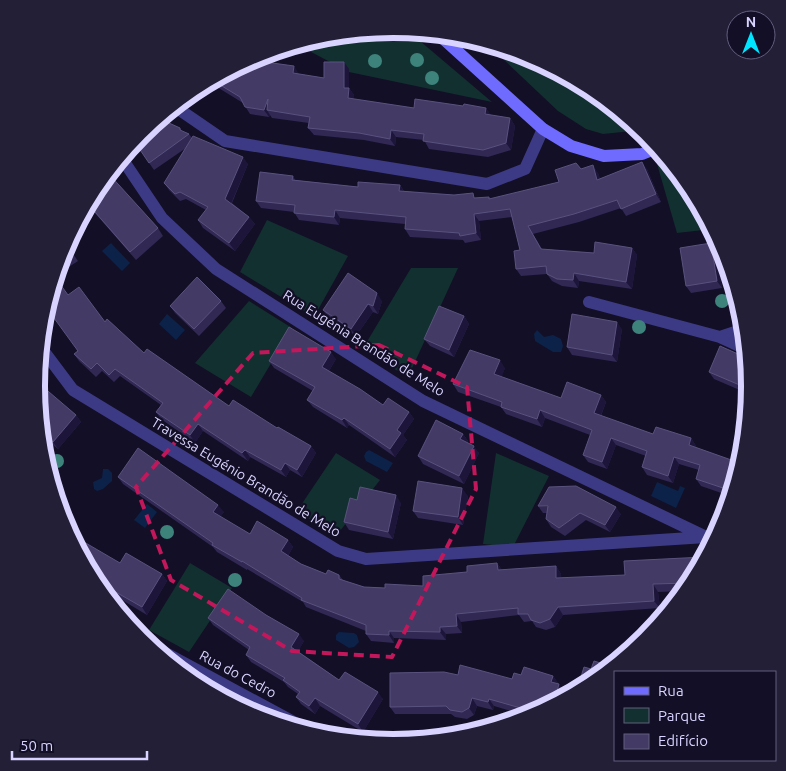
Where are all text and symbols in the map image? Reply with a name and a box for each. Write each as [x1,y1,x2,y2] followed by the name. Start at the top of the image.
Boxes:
[726,10,776,60] north arrow
[746,14,756,30] text: N
[280,287,448,399] street label: Rua Eugénia Brandão de Melo
[148,414,344,540] street label: Travessa Eugénio Brandão de Melo
[197,647,279,701] street label: Rua do Cedro
[614,671,776,761] legend
[658,682,684,699] text: Rua
[658,707,706,724] text: Parque
[12,728,148,760] scale bar
[658,732,708,749] text: Edifício
[20,737,53,754] text: 50 m

